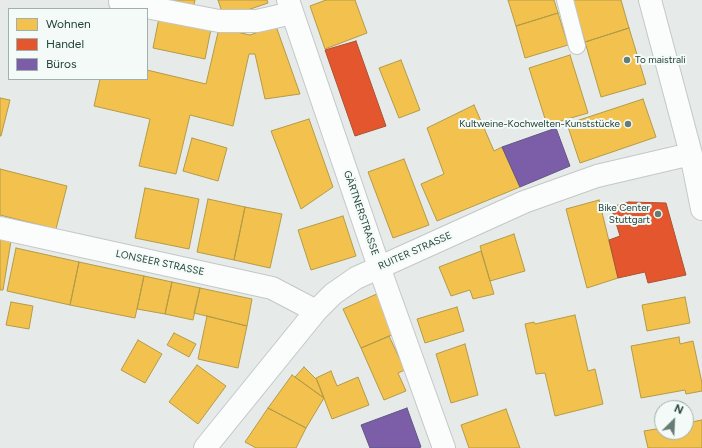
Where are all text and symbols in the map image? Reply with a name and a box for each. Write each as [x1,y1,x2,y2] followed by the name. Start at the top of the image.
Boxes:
[8,8,148,80] legend
[46,17,91,31] text: Wohnen
[46,37,84,51] text: Handel
[635,54,686,66] place label: To maistrali
[622,55,632,65] marker: To maistrali
[46,57,77,71] text: Büros
[459,118,620,130] place label: Kultweine-Kochwelten-Kunststücke
[623,119,633,129] marker: Kultweine-Kochwelten-Kunststücke
[341,169,381,257] street label: GÄRTNERSTRASSE
[598,202,650,226] place label: Bike Center Stuttgart
[653,209,663,219] marker: Bike Center Stuttgart
[376,229,454,273] street label: RUITER STRASSE
[115,248,205,278] street label: LONSEER STRASSE
[654,400,694,440] north arrow
[672,402,685,417] text: N

